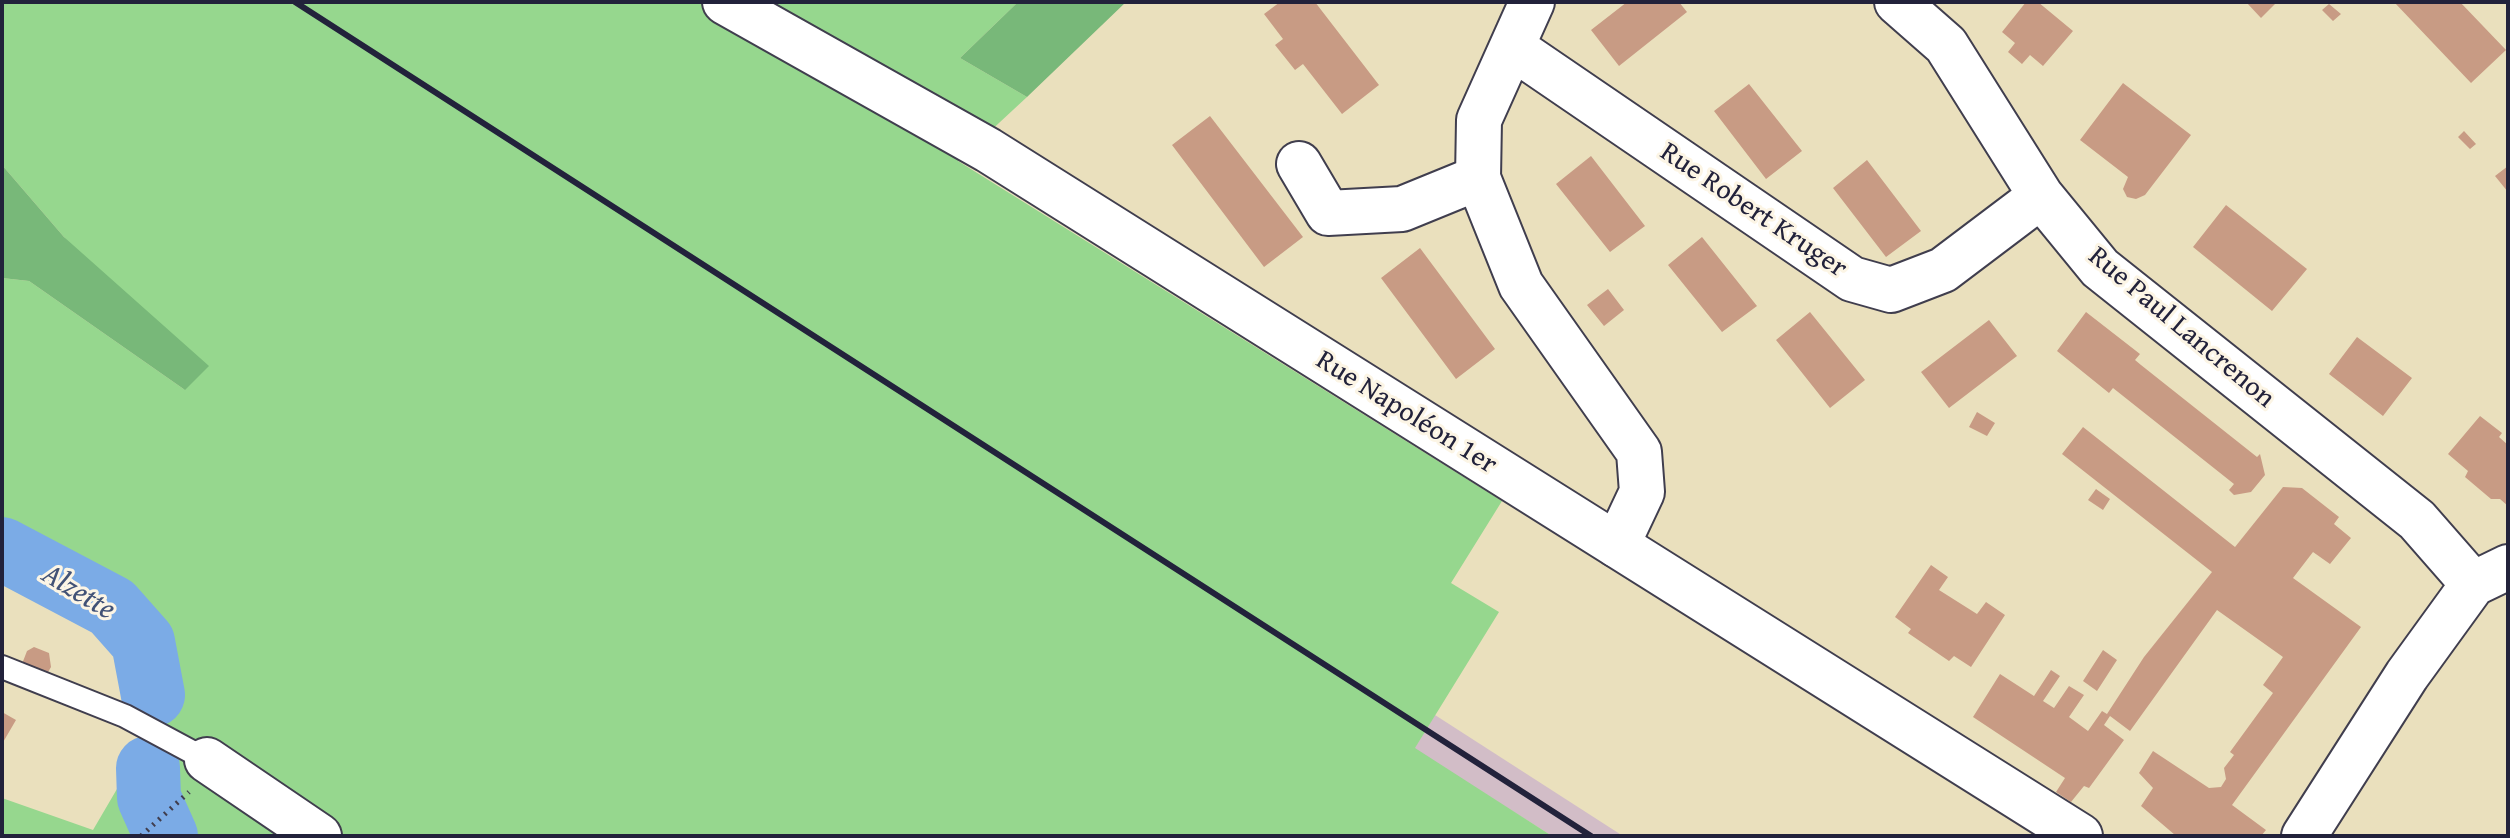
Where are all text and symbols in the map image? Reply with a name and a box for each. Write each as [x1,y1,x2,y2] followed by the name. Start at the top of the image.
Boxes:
[1653,136,1853,286] street label: Rue Robert Kruger
[2081,240,2281,416] street label: Rue Paul Lancrenon
[1309,344,1503,482] street label: Rue Napoléon 1er
[35,557,121,629] water label: Alzette

